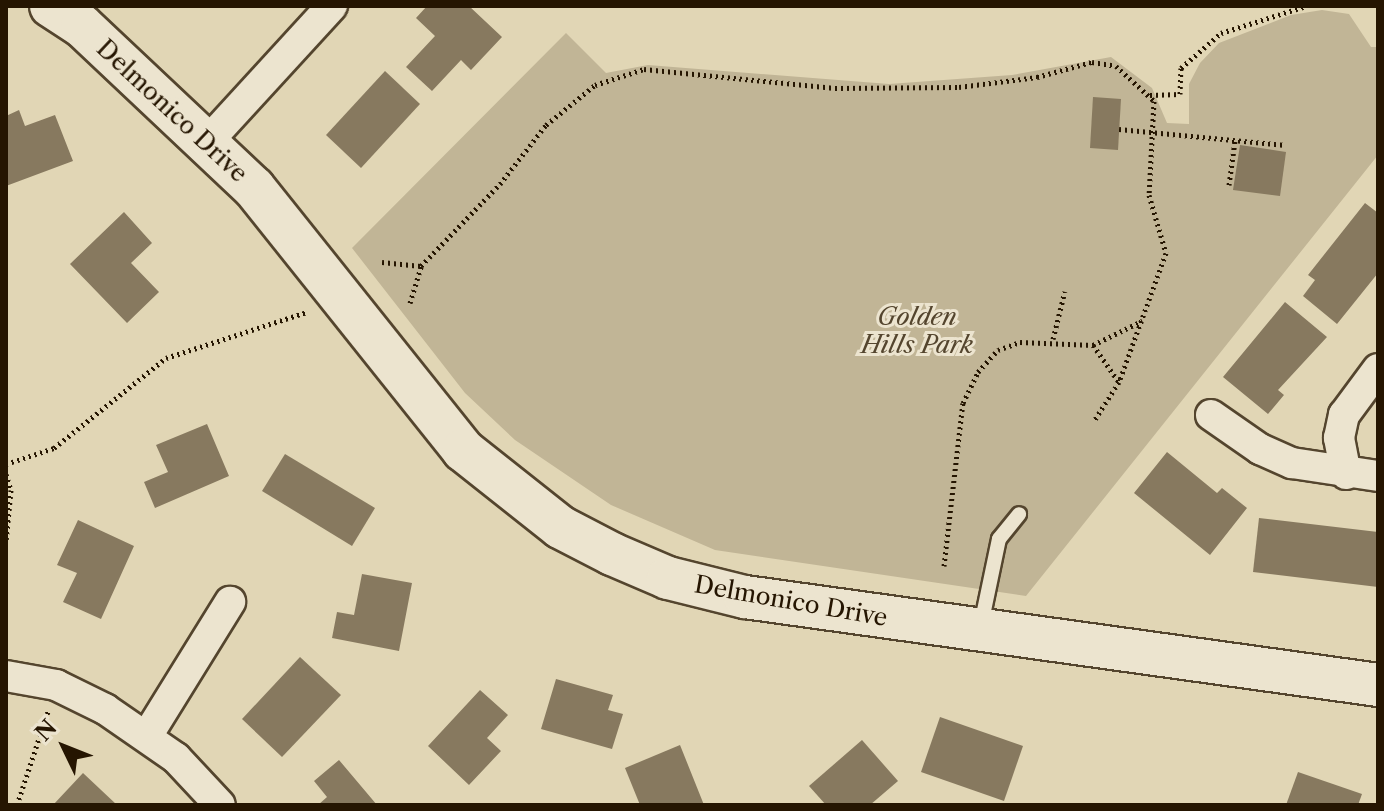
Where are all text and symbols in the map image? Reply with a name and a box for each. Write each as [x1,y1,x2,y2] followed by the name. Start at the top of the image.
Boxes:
[91,34,253,188] street label: Delmonico Drive
[861,303,973,359] park label: Golden Hills Park
[692,570,890,632] street label: Delmonico Drive
[24,707,104,787] north arrow
[30,714,62,746] text: N

